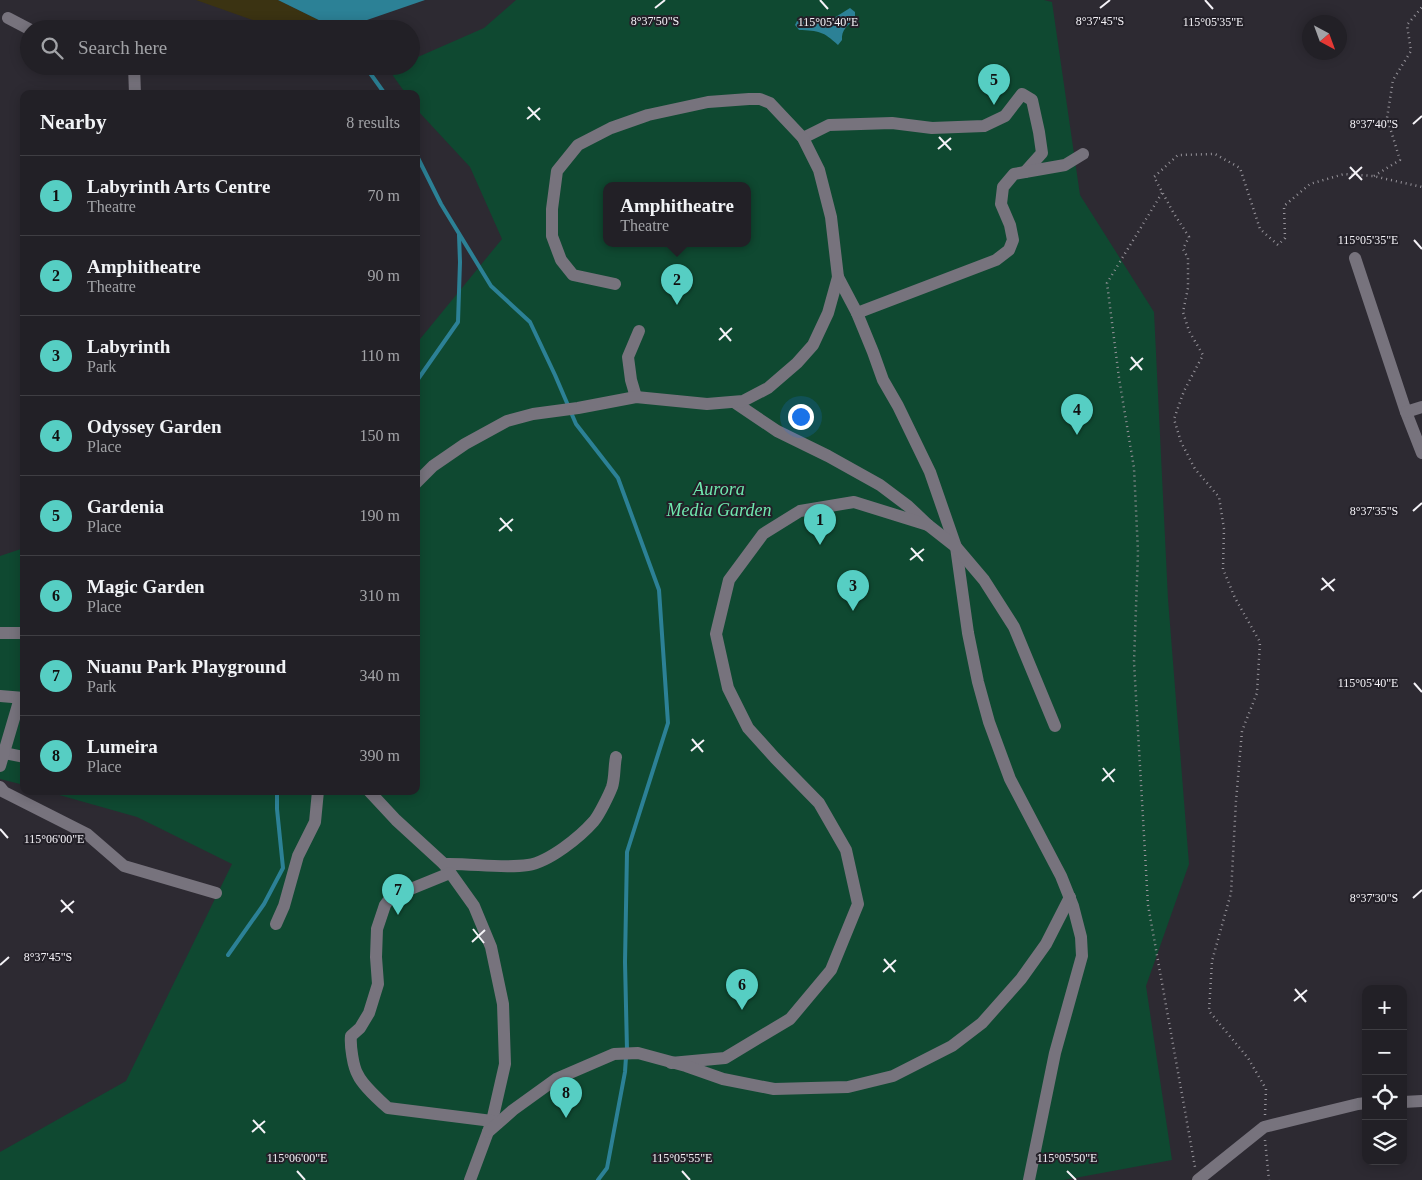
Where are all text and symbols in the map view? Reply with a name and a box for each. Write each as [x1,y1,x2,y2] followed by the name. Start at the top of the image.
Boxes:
[631,14,679,28] text: 8°37'50"S
[1076,14,1124,28] text: 8°37'45"S
[798,15,858,29] text: 115°05'40"E
[1183,15,1243,29] text: 115°05'35"E
[1302,15,1347,60] north arrow
[20,20,420,75] search box
[38,34,66,62] icon: search
[78,37,167,58] text: Search here
[978,64,1010,105] pin: 5
[40,110,107,134] text: Nearby
[346,114,400,131] text: 8 results
[1350,117,1398,131] text: 8°37'40"S
[87,176,270,197] text: Labyrinth Arts Centre
[603,182,751,247] popup
[52,187,60,204] text: 1
[368,187,400,204] text: 70 m
[620,195,734,216] text: Amphitheatre
[87,198,136,215] text: Theatre
[620,217,669,234] text: Theatre
[1338,233,1398,247] text: 115°05'35"E
[87,256,201,277] text: Amphitheatre
[661,264,693,305] pin: 2
[52,267,60,284] text: 2
[368,267,400,284] text: 90 m
[87,278,136,295] text: Theatre
[87,336,170,357] text: Labyrinth
[52,347,60,364] text: 3
[360,347,400,364] text: 110 m
[87,358,116,375] text: Park
[1061,394,1093,435] pin: 4
[788,404,814,430] your location
[87,416,222,437] text: Odyssey Garden
[52,427,60,444] text: 4
[360,427,400,444] text: 150 m
[87,438,122,455] text: Place
[666,479,771,520] park label: Aurora Media Garden
[87,496,164,517] text: Gardenia
[804,504,836,545] pin: 1
[1350,504,1398,518] text: 8°37'35"S
[52,507,60,524] text: 5
[360,507,400,524] text: 190 m
[87,518,122,535] text: Place
[837,570,869,611] pin: 3
[87,576,205,597] text: Magic Garden
[52,587,60,604] text: 6
[360,587,400,604] text: 310 m
[87,598,122,615] text: Place
[87,656,286,677] text: Nuanu Park Playground
[52,667,60,684] text: 7
[360,667,400,684] text: 340 m
[1338,676,1398,690] text: 115°05'40"E
[87,678,116,695] text: Park
[87,736,158,757] text: Lumeira
[52,747,60,764] text: 8
[360,747,400,764] text: 390 m
[87,758,122,775] text: Place
[24,832,84,846] text: 115°06'00"E
[382,874,414,915] pin: 7
[1350,891,1398,905] text: 8°37'30"S
[24,950,72,964] text: 8°37'45"S
[726,969,758,1010] pin: 6
[1362,985,1407,1165] map controls
[1362,985,1407,1030] button: +
[1362,1030,1407,1075] button: −
[1362,1075,1407,1120] button: locate
[550,1077,582,1118] pin: 8
[1362,1120,1407,1165] button: layers
[267,1151,327,1165] text: 115°06'00"E
[652,1151,712,1165] text: 115°05'55"E
[1037,1151,1097,1165] text: 115°05'50"E

